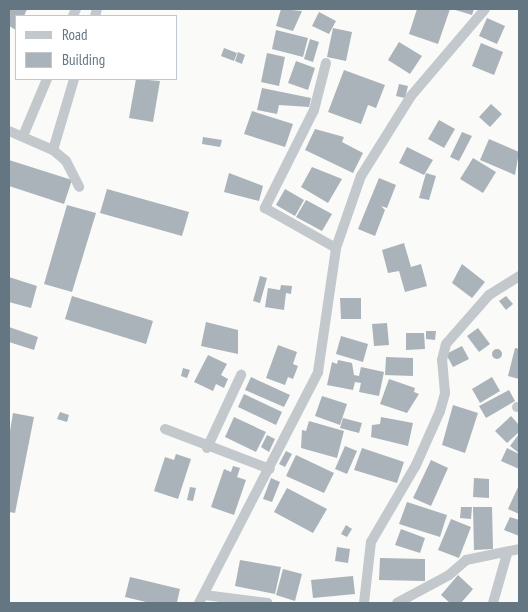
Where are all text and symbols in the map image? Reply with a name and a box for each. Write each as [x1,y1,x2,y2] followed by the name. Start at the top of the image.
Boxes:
[15,15,178,80] legend
[62,25,88,44] text: Road
[62,50,105,69] text: Building

